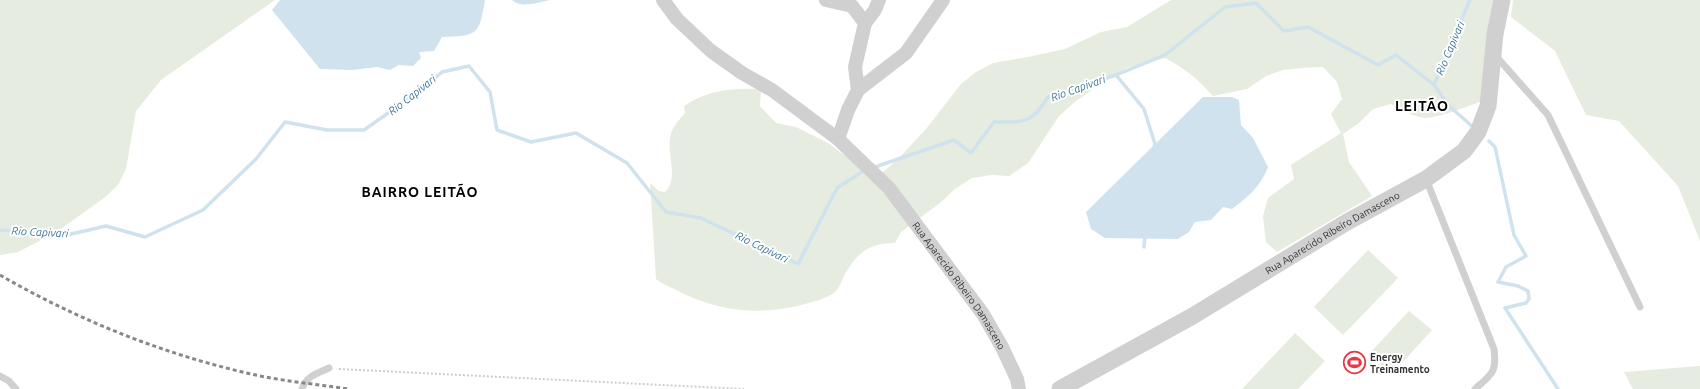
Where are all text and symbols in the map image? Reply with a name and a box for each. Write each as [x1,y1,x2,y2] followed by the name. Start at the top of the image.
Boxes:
[1433,18,1467,77] water label: Rio Capivari
[386,72,439,117] water label: Rio Capivari
[1049,72,1108,103] water label: Rio Capivari
[1395,97,1449,114] district label: LEITÃO
[362,183,478,200] district label: BAIRRO LEITÃO
[1263,189,1401,276] street label: Rua Aparecido Ribeiro Damasceno
[911,219,1008,352] street label: Rua Aparecido Ribeiro Damasceno
[11,225,70,240] water label: Rio Capivari
[734,229,791,265] water label: Rio Capivari
[1342,350,1368,376] sports icon: Energy Treinamento
[1370,352,1430,375] place label: Energy Treinamento

